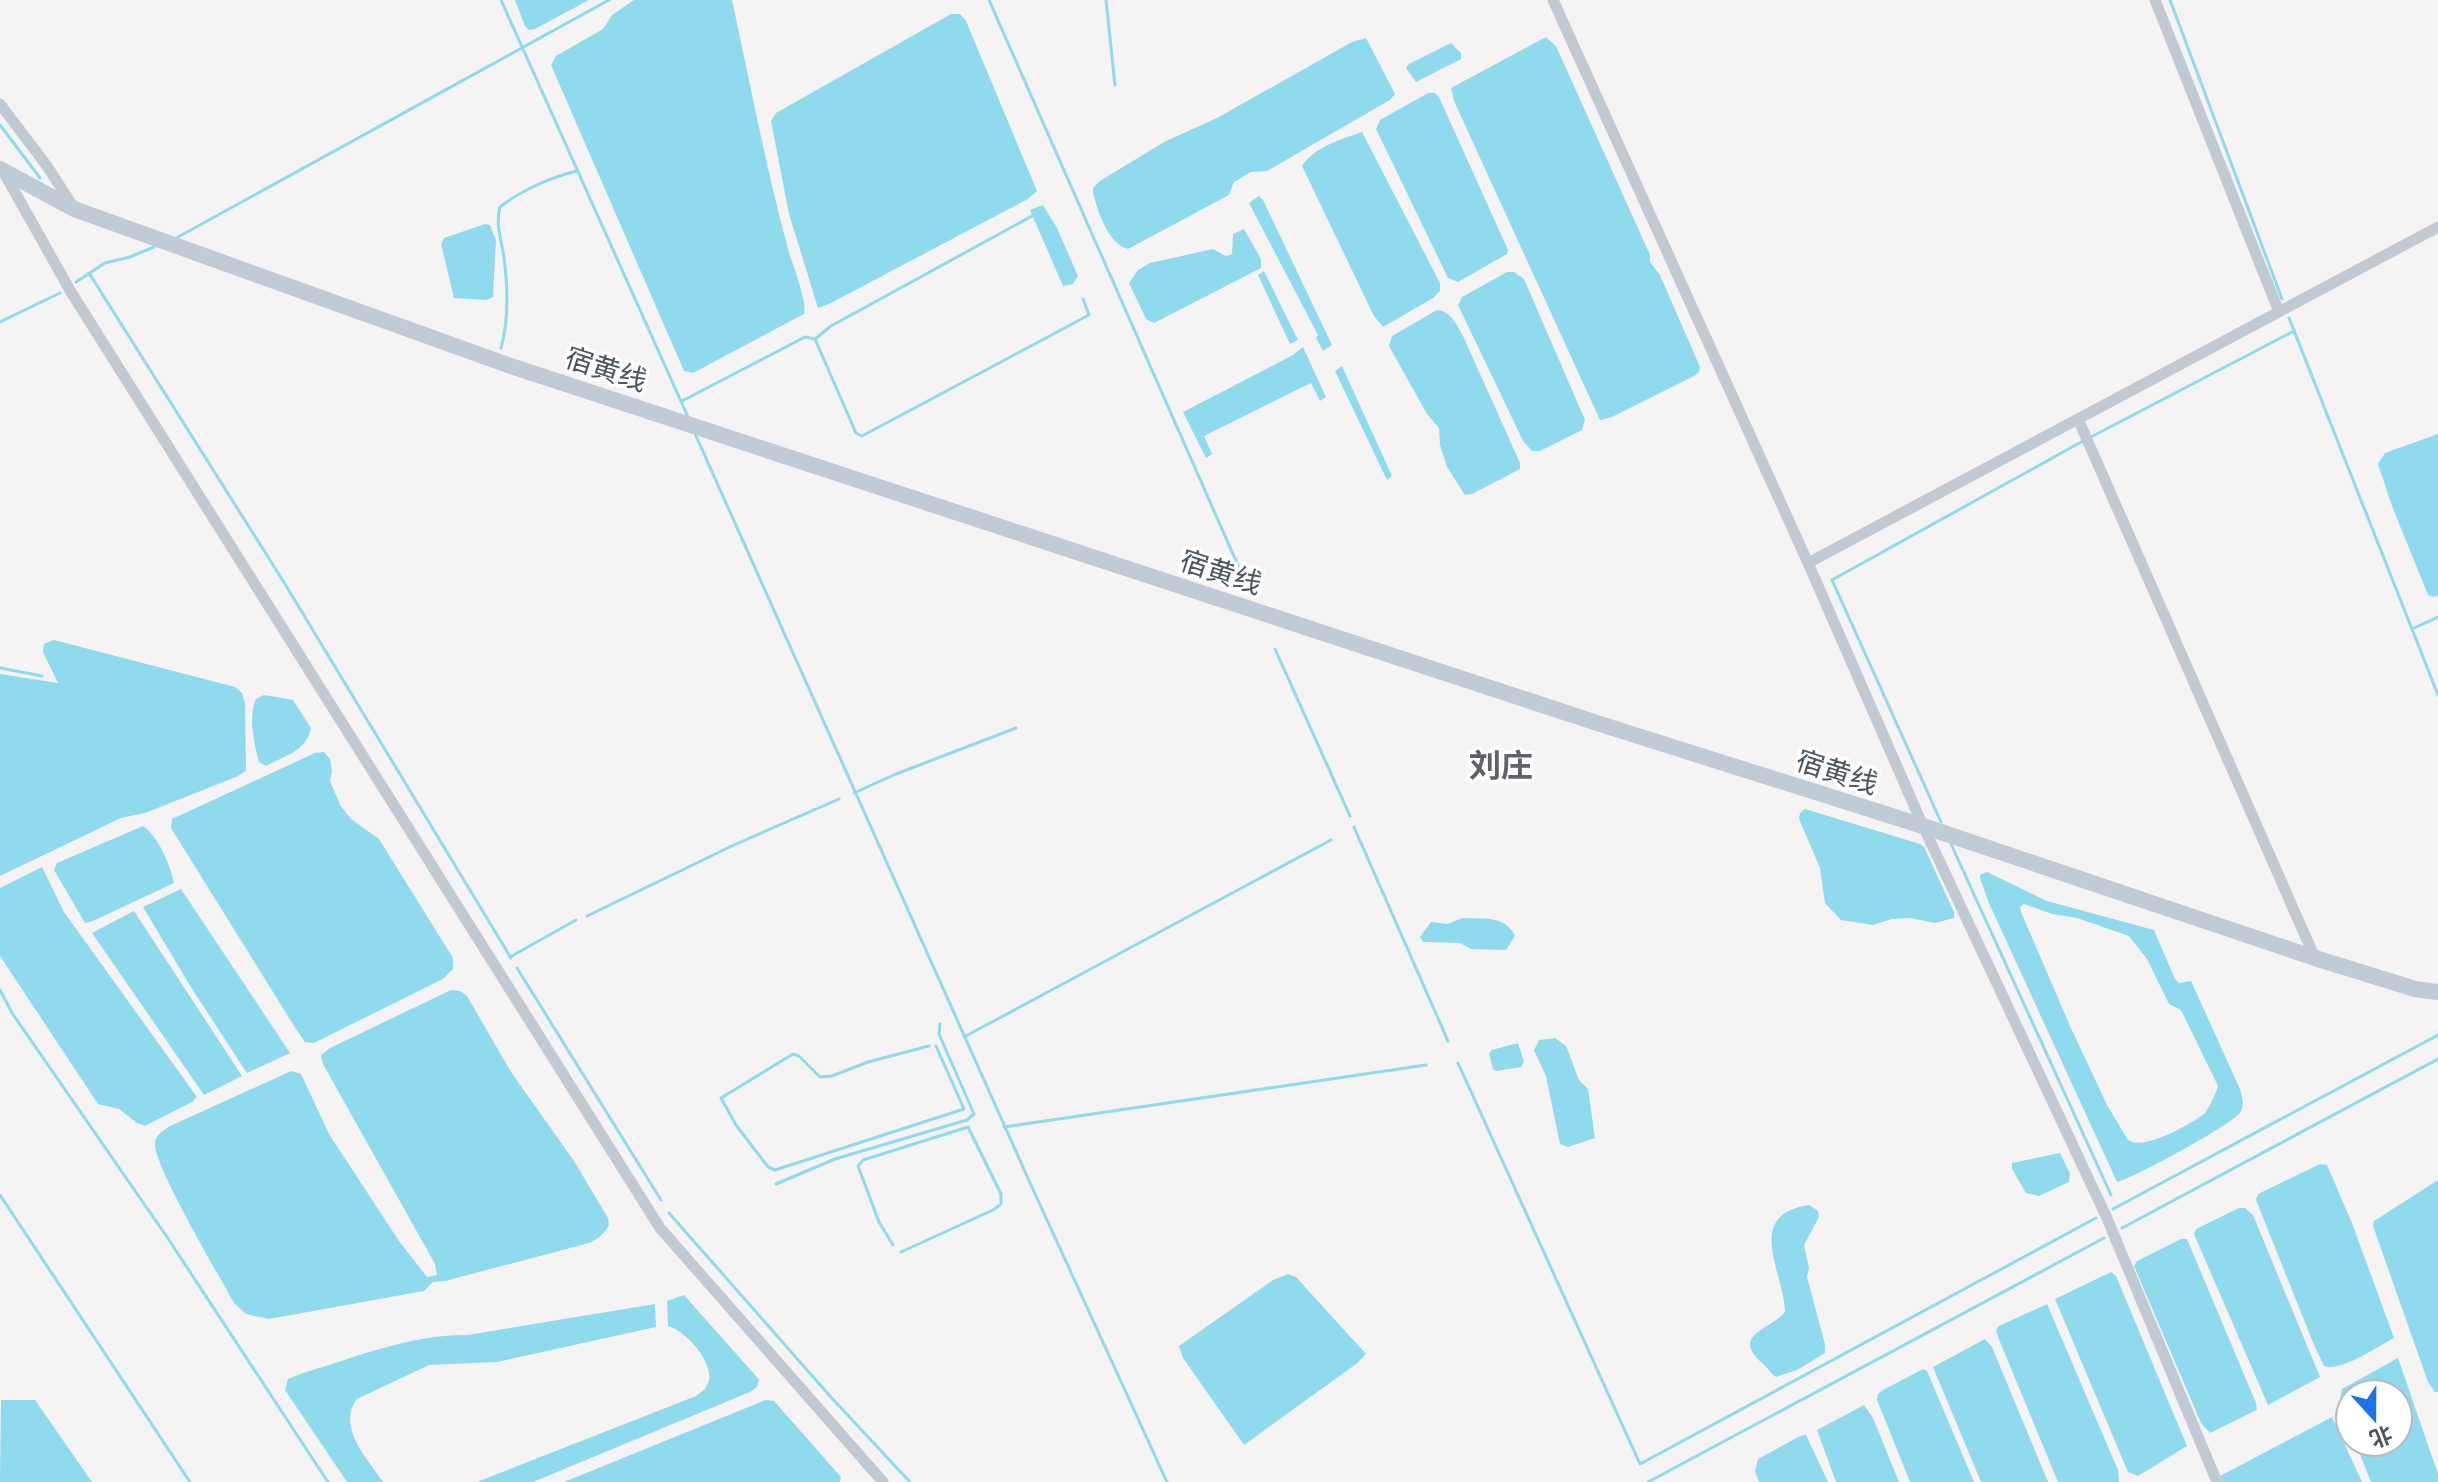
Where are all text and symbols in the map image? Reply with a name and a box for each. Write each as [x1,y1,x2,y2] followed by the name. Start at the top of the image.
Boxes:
[561,339,652,397] street label: 宿黄线
[1176,542,1267,600] street label: 宿黄线
[1792,742,1883,800] street label: 宿黄线
[1469,745,1533,783] district label: 刘庄
[2334,1378,2414,1458] north arrow
[2367,1422,2396,1454] text: 北

